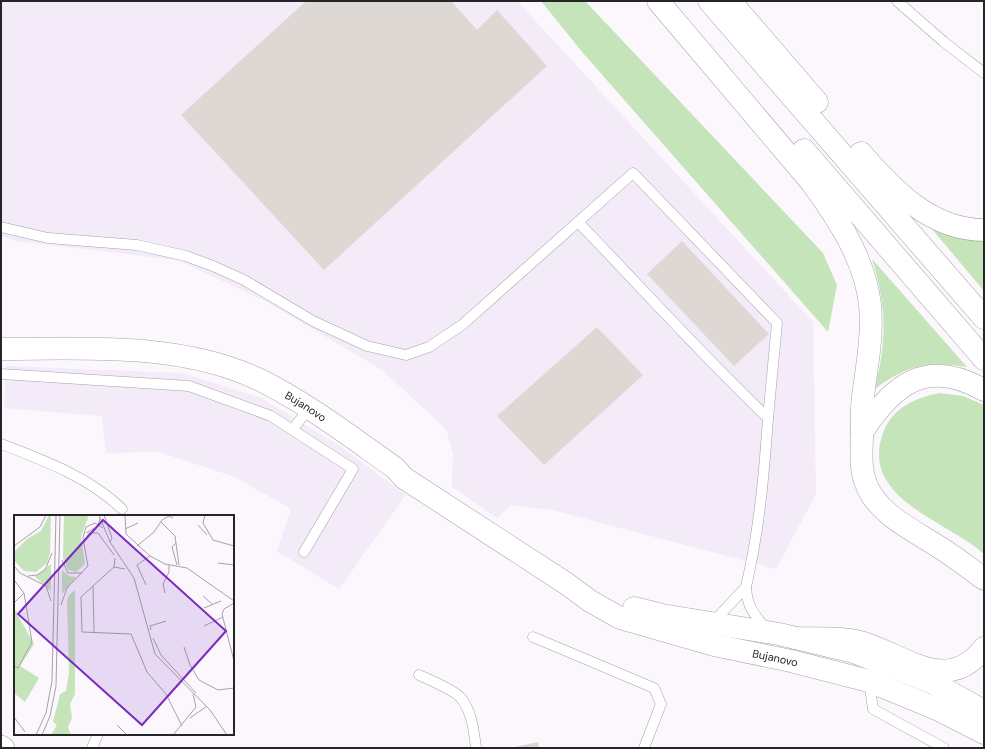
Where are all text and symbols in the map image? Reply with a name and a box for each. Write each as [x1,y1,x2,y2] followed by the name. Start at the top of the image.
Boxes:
[283,388,329,425] street label: Bujanovo
[14,515,234,735] inset map
[751,646,800,670] street label: Bujanovo

